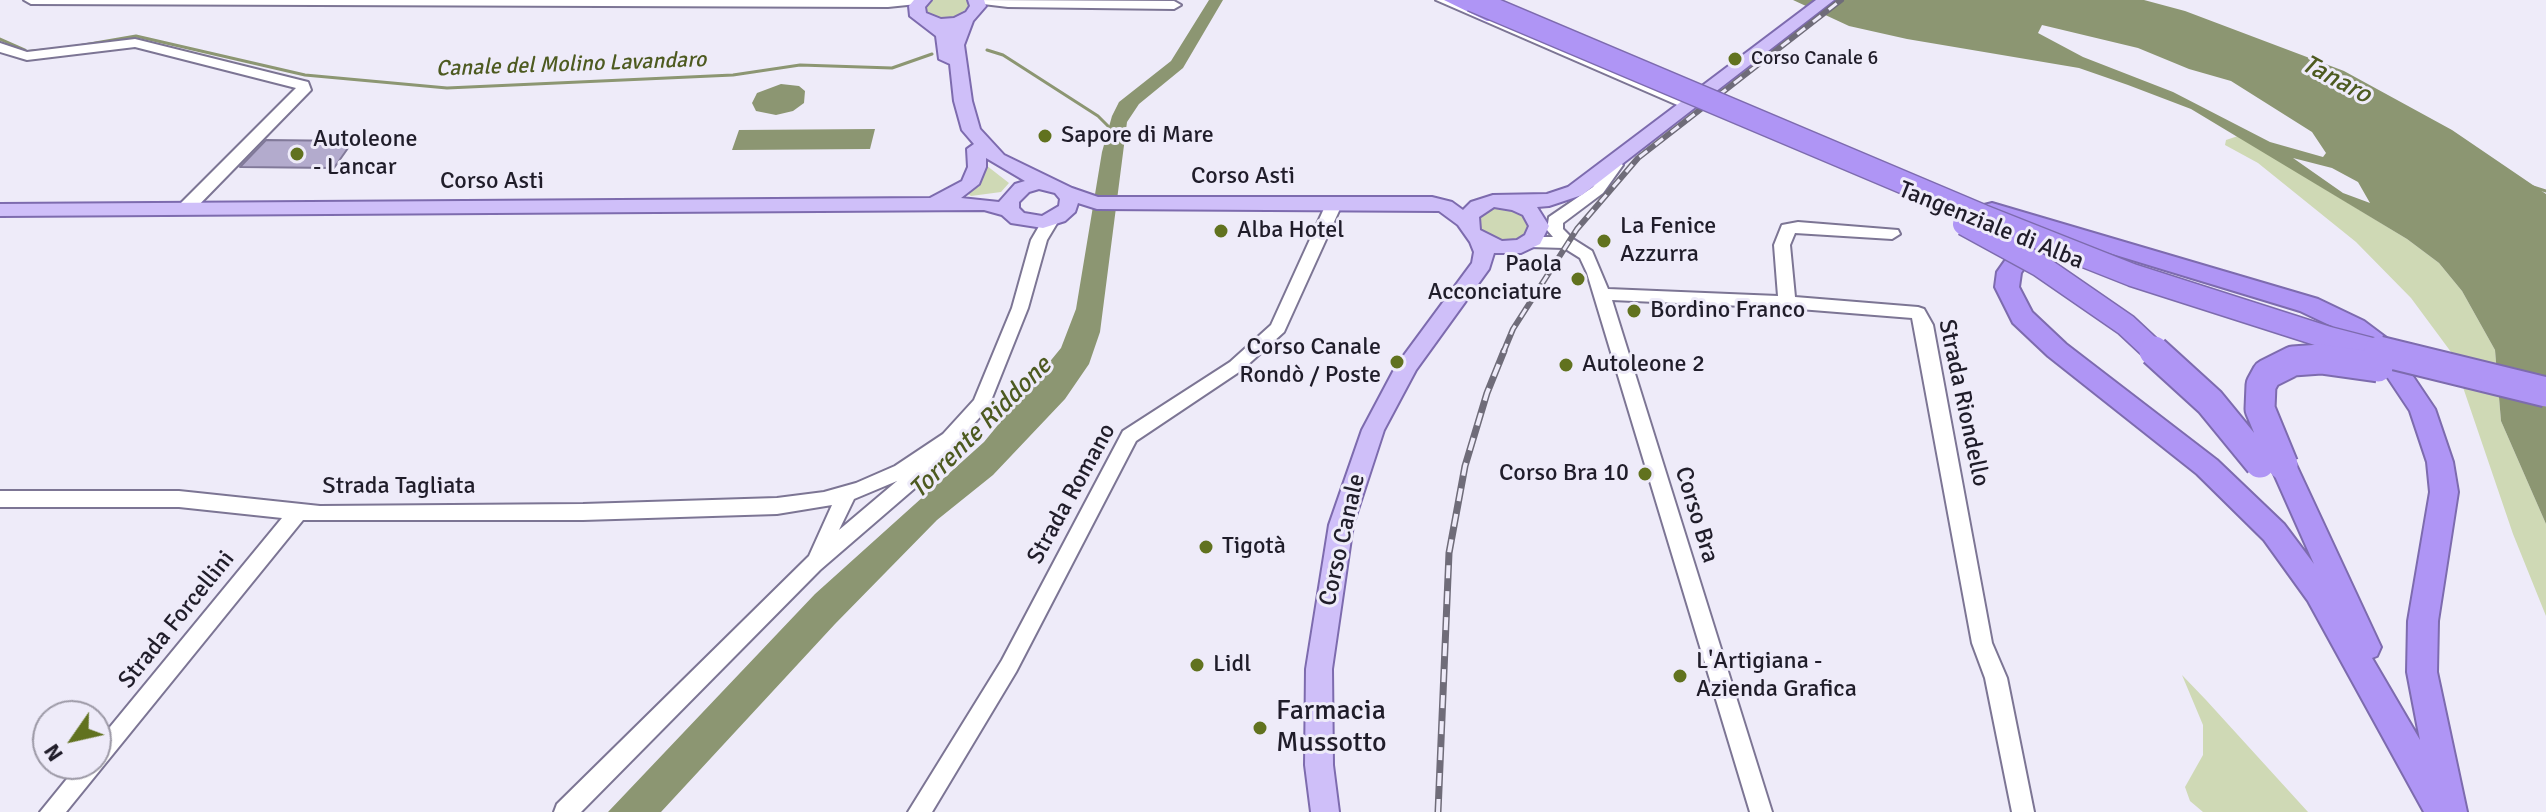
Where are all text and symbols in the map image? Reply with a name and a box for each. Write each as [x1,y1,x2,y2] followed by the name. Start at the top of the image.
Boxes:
[435,47,707,83] water label: Canale del Molino Lavandaro
[1751,47,1878,71] place label: Corso Canale 6
[2296,49,2376,111] water label: Tanaro
[1726,50,1744,68] marker: Corso Canale 6
[1061,122,1214,150] place label: Sapore di Mare
[313,126,418,182] place label: Autoleone - Lancar
[1036,127,1054,145] marker: Sapore di Mare
[288,145,306,163] marker: Autoleone - Lancar
[1191,163,1295,191] street label: Corso Asti
[440,168,544,196] street label: Corso Asti
[1894,176,2088,276] street label: Tangenziale di Alba
[1620,213,1716,269] place label: La Fenice Azzurra
[1237,217,1344,245] place label: Alba Hotel
[1212,222,1230,240] marker: Alba Hotel
[1595,232,1613,250] marker: La Fenice Azzurra
[1428,251,1562,307] place label: Paola Acconciature
[1569,270,1587,288] marker: Paola Acconciature
[1650,297,1805,325] place label: Bordino Franco
[1625,302,1643,320] marker: Bordino Franco
[1931,317,1995,489] street label: Strada Riondello
[1239,334,1381,390] place label: Corso Canale Rondò / Poste
[903,350,1059,506] water label: Torrente Riddone
[1582,351,1705,379] place label: Autoleone 2
[1388,353,1406,371] marker: Corso Canale Rondò / Poste
[1557,356,1575,374] marker: Autoleone 2
[1022,419,1122,569] street label: Strada Romano
[1499,460,1629,488] place label: Corso Bra 10
[1668,464,1724,566] street label: Corso Bra
[1636,465,1654,483] marker: Corso Bra 10
[1314,471,1372,609] street label: Corso Canale
[322,473,476,501] street label: Strada Tagliata
[1222,533,1286,561] place label: Tigotà
[1197,538,1215,556] marker: Tigotà
[113,546,241,694] street label: Strada Forcellini
[1696,648,1857,704] place label: L'Artigiana - Azienda Grafica
[1213,651,1251,679] place label: Lidl
[1188,656,1206,674] marker: Lidl
[1671,667,1689,685] marker: L'Artigiana - Azienda Grafica
[1276,695,1387,761] place label: Farmacia Mussotto
[32,700,112,780] north arrow
[1251,719,1269,737] marker: Farmacia Mussotto
[38,739,69,766] text: N

